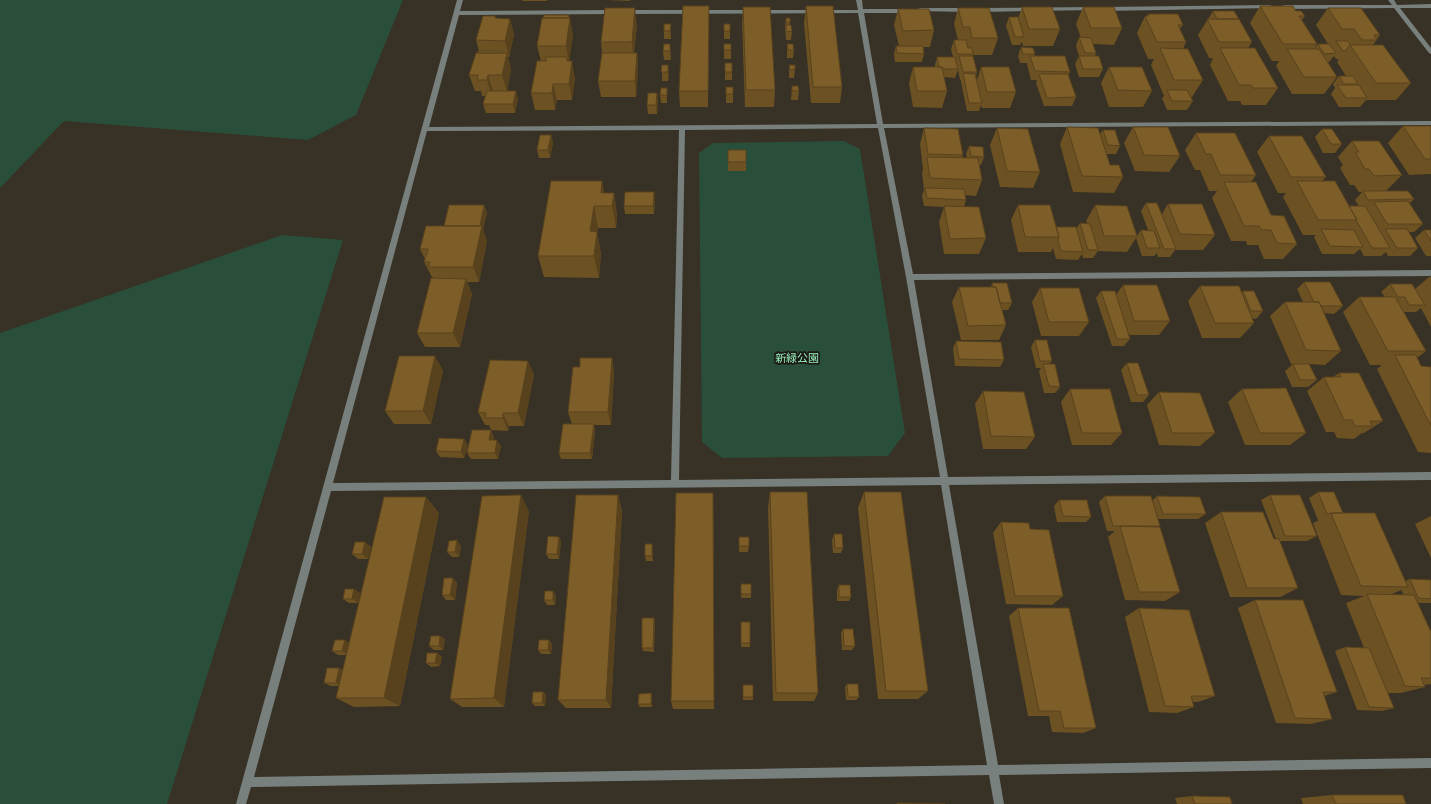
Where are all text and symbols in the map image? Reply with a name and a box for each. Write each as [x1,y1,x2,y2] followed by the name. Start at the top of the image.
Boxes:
[775,352,819,365] park label: 新緑公園

